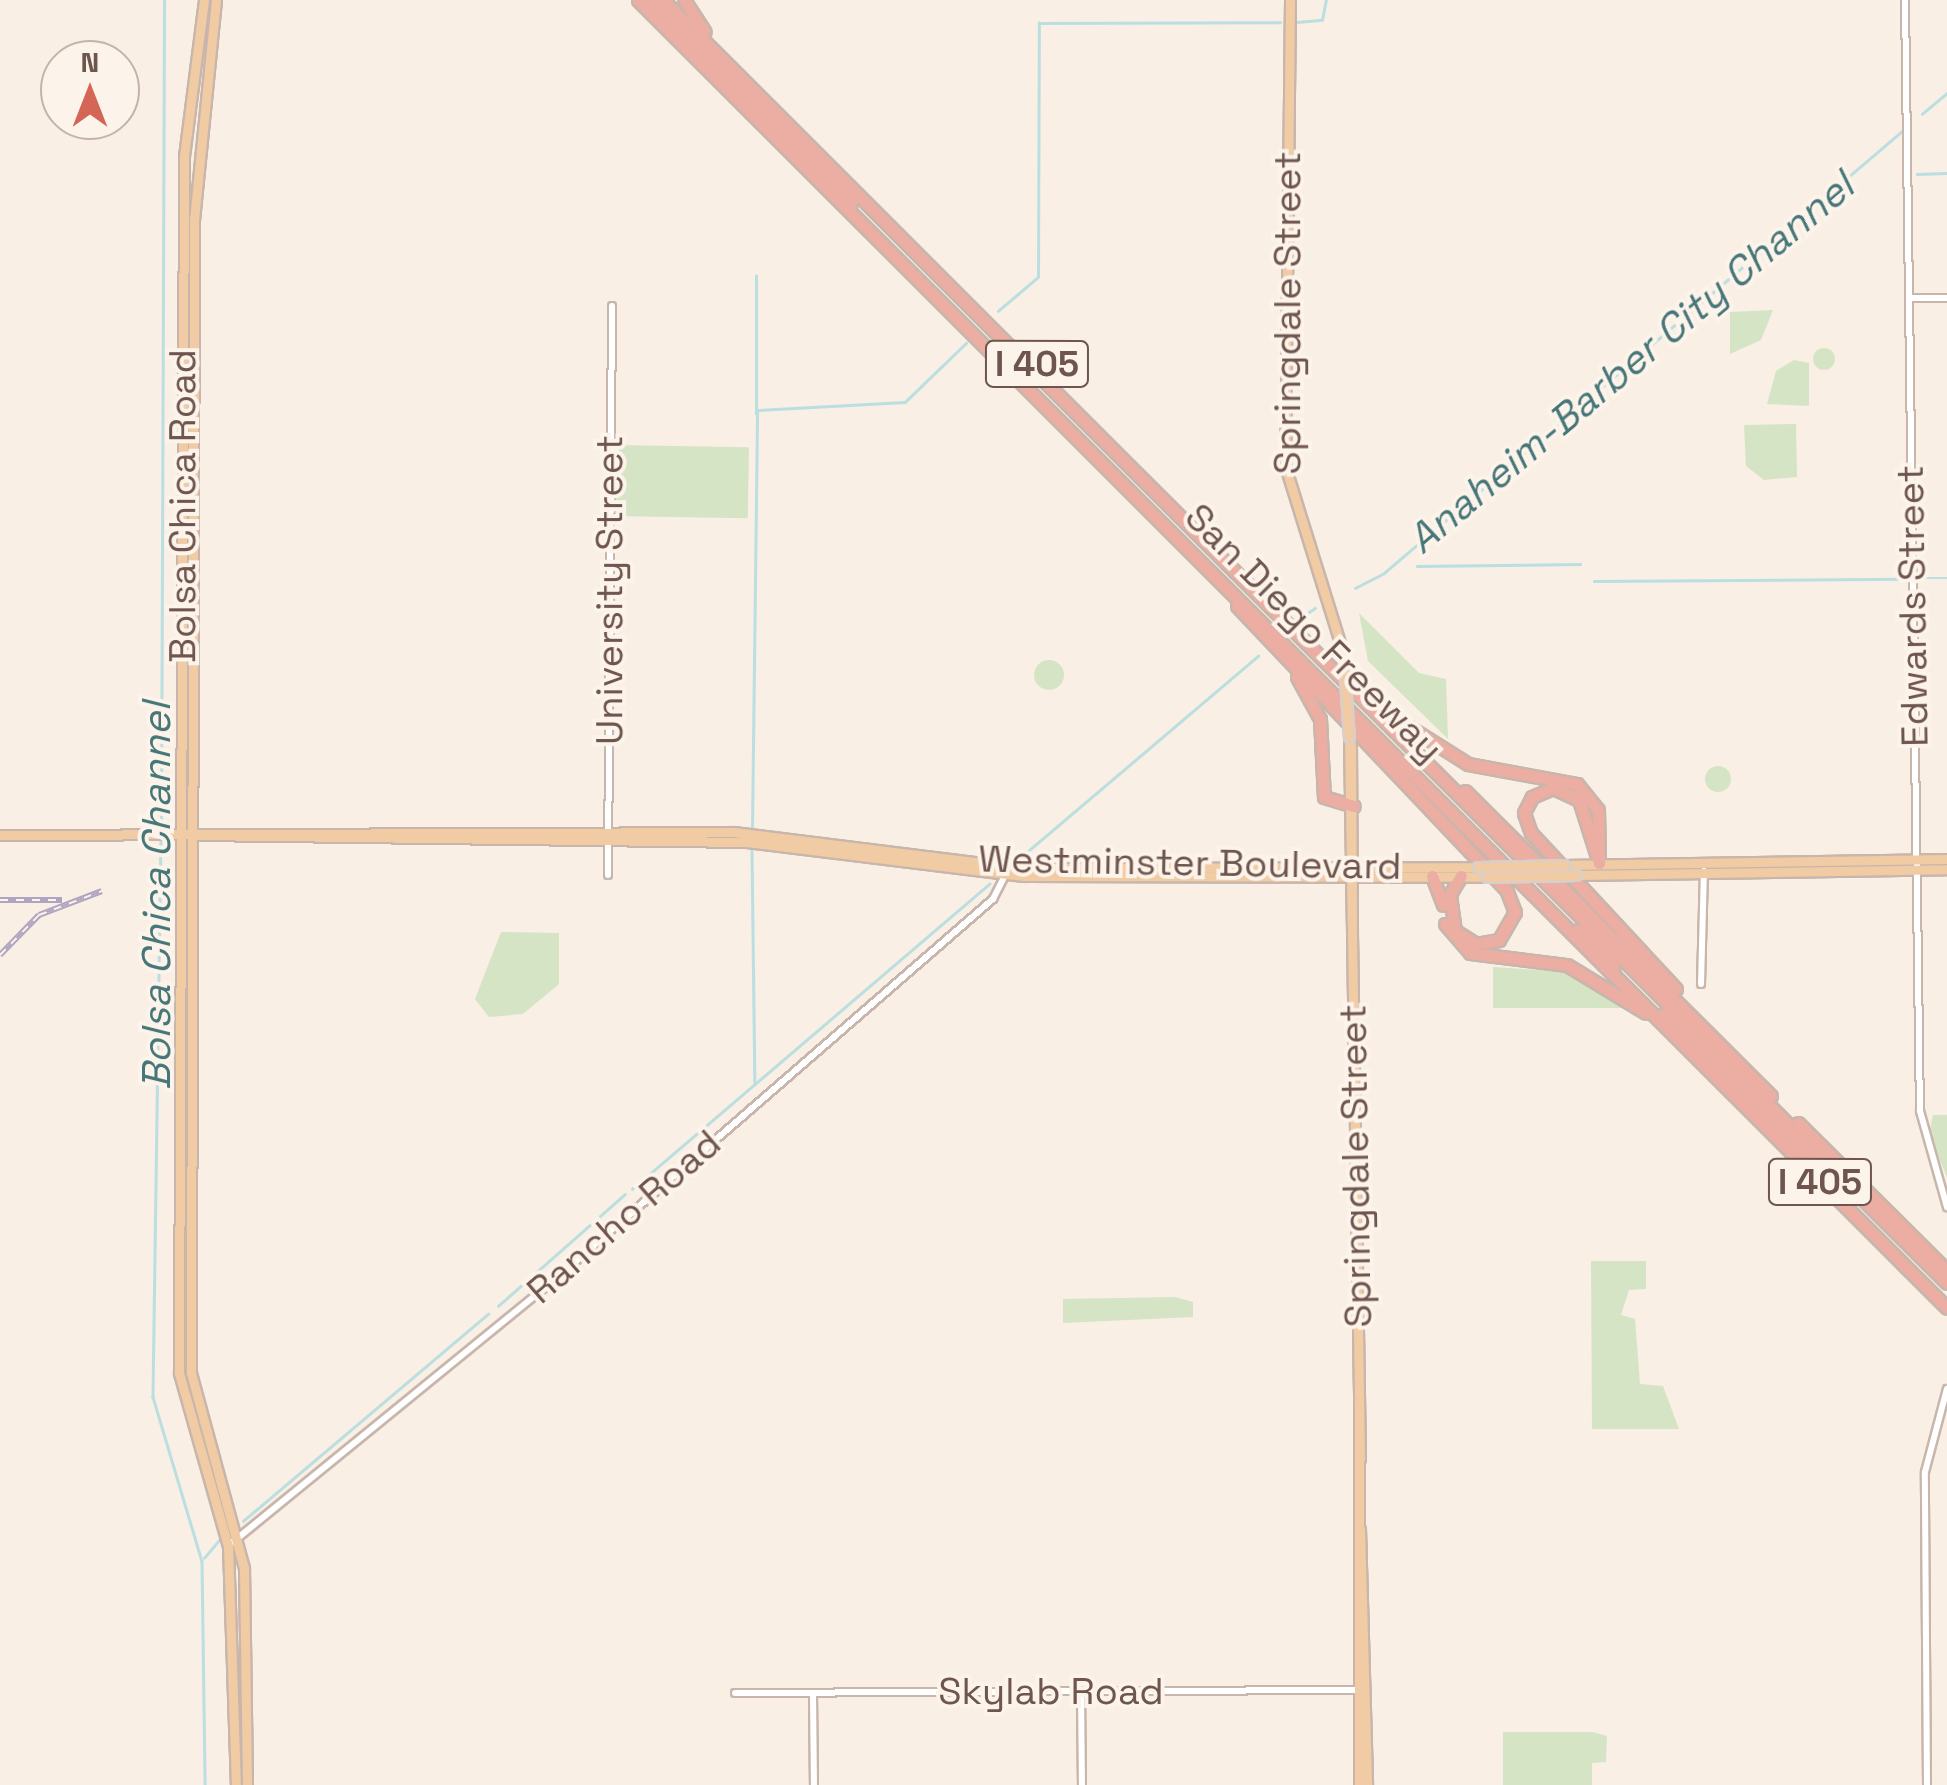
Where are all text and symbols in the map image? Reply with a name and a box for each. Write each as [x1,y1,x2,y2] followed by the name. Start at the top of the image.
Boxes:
[40,40,140,140] north arrow
[81,44,99,80] text: N
[1265,151,1311,475] street label: Springdale Street
[1398,162,1864,564] water label: Anaheim-Barber City Channel
[984,334,1090,394] road number: I 405
[160,349,206,663] street label: Bolsa Chica Road
[587,435,633,745] street label: University Street
[1888,465,1938,747] street label: Edwards Street
[1175,494,1453,772] street label: San Diego Freeway
[133,702,181,1090] water label: Bolsa Chica Channel
[978,837,1402,889] street label: Westminster Boulevard
[1330,1004,1382,1328] street label: Springdale Street
[518,1121,730,1313] street label: Rancho Road
[1768,1152,1872,1212] road number: I 405
[938,1669,1164,1715] street label: Skylab Road

